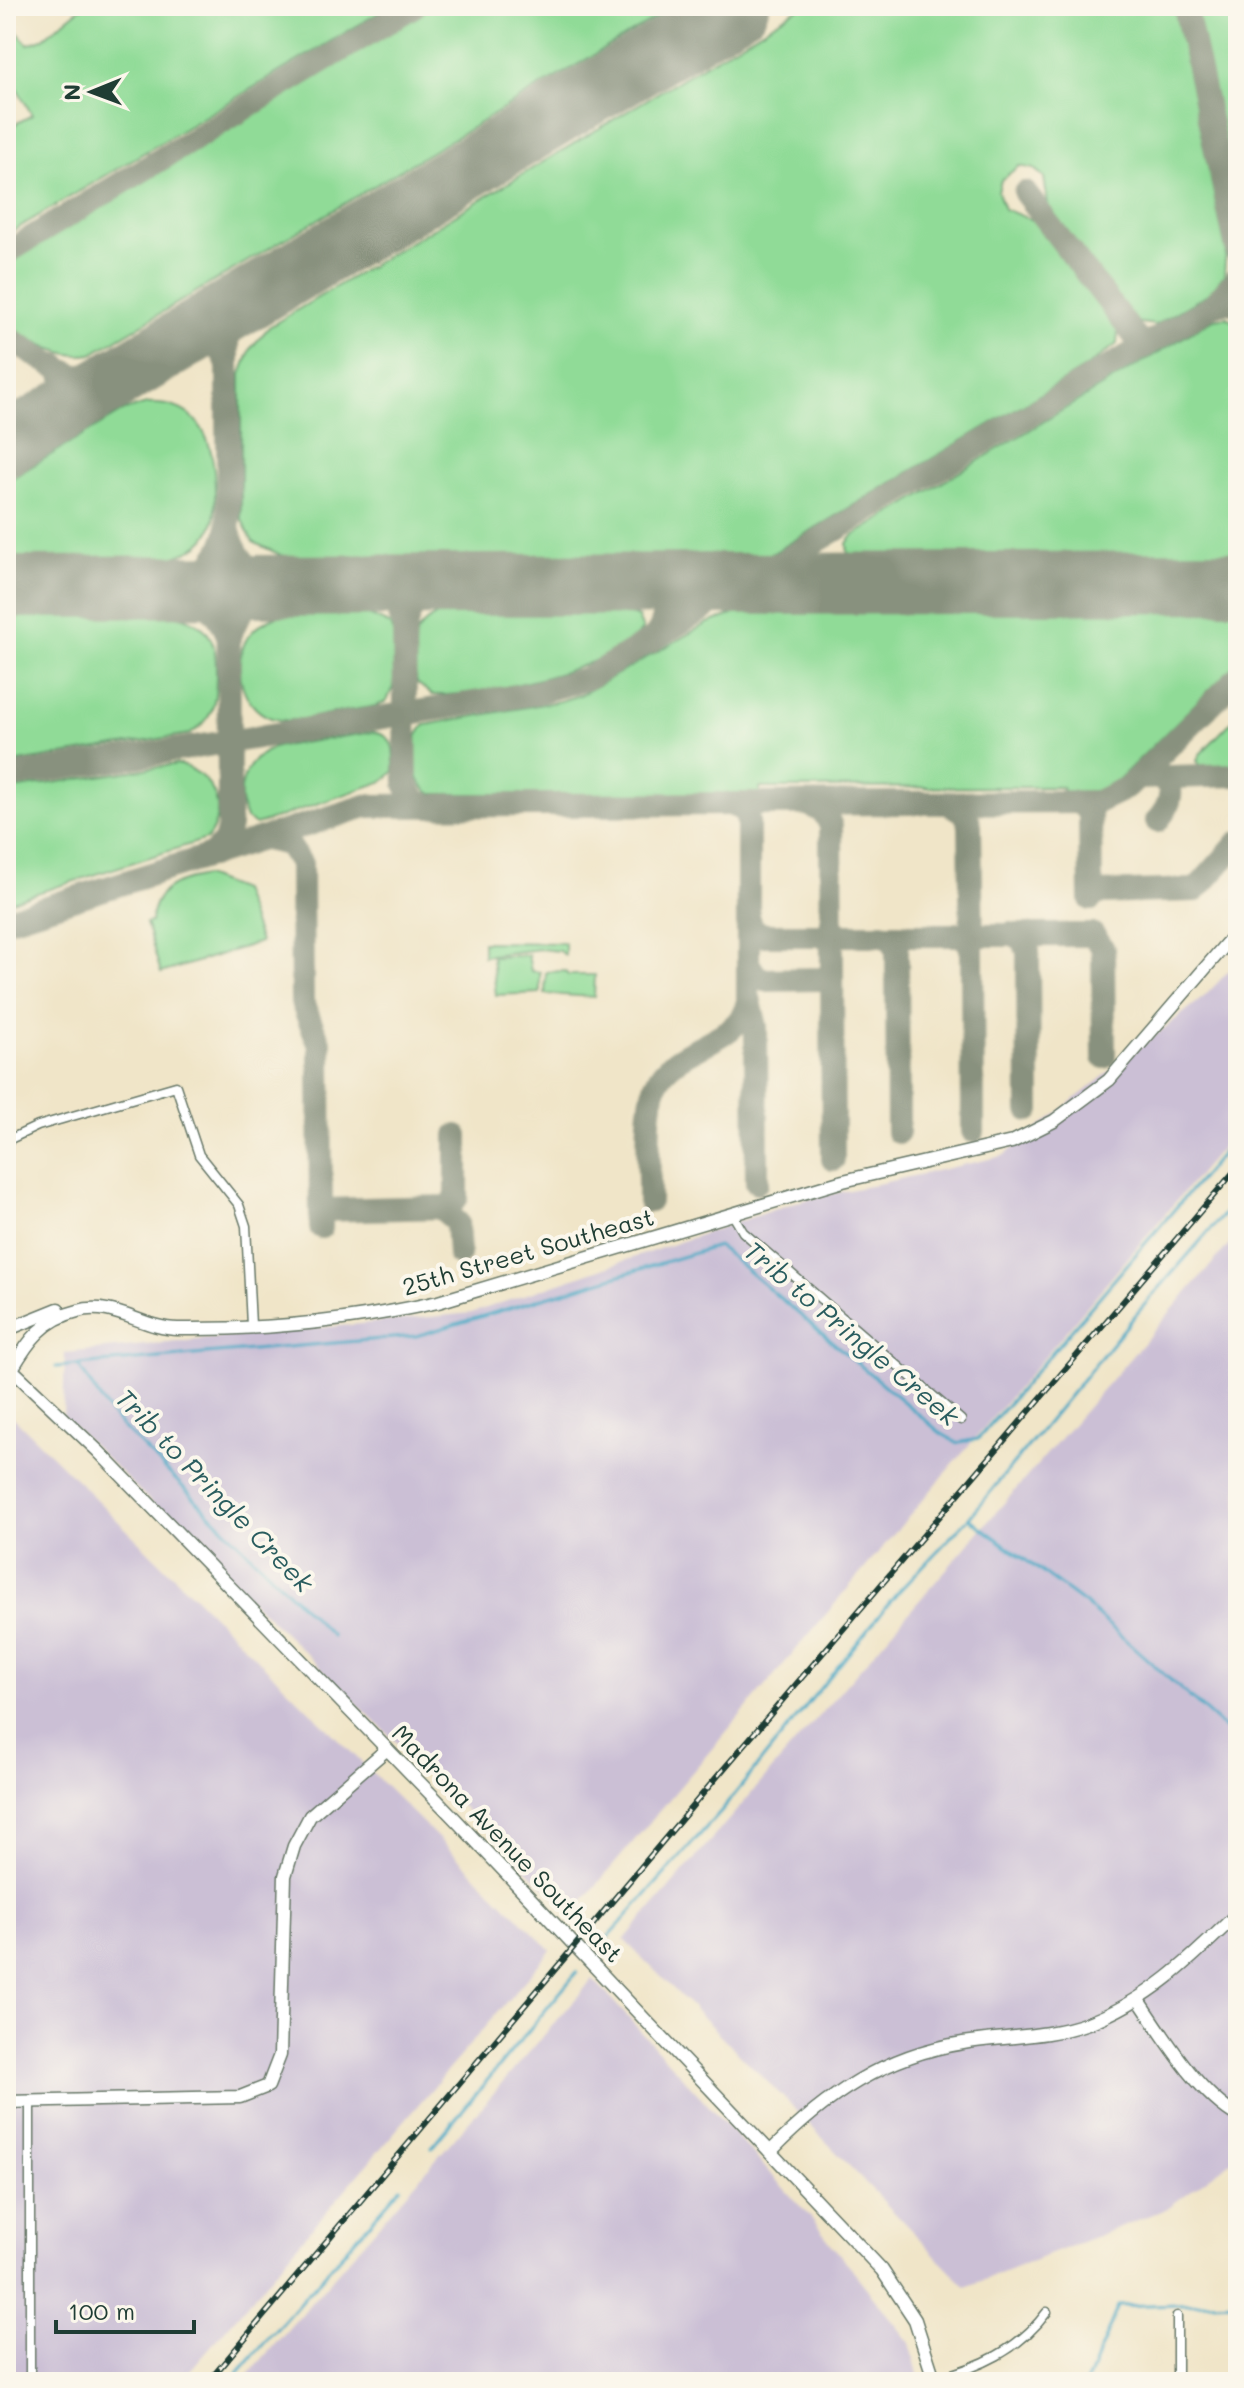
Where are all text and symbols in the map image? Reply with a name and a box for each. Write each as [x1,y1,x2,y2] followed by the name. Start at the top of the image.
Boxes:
[52,52,132,132] north arrow
[57,84,86,101] text: N
[399,1200,657,1302] street label: 25th Street Southeast
[737,1233,967,1434] water label: Trib to Pringle Creek
[109,1381,322,1600] water label: Trib to Pringle Creek
[386,1717,630,1969] street label: Madrona Avenue Southeast
[56,2284,194,2334] scale bar
[68,2295,135,2326] text: 100 m

